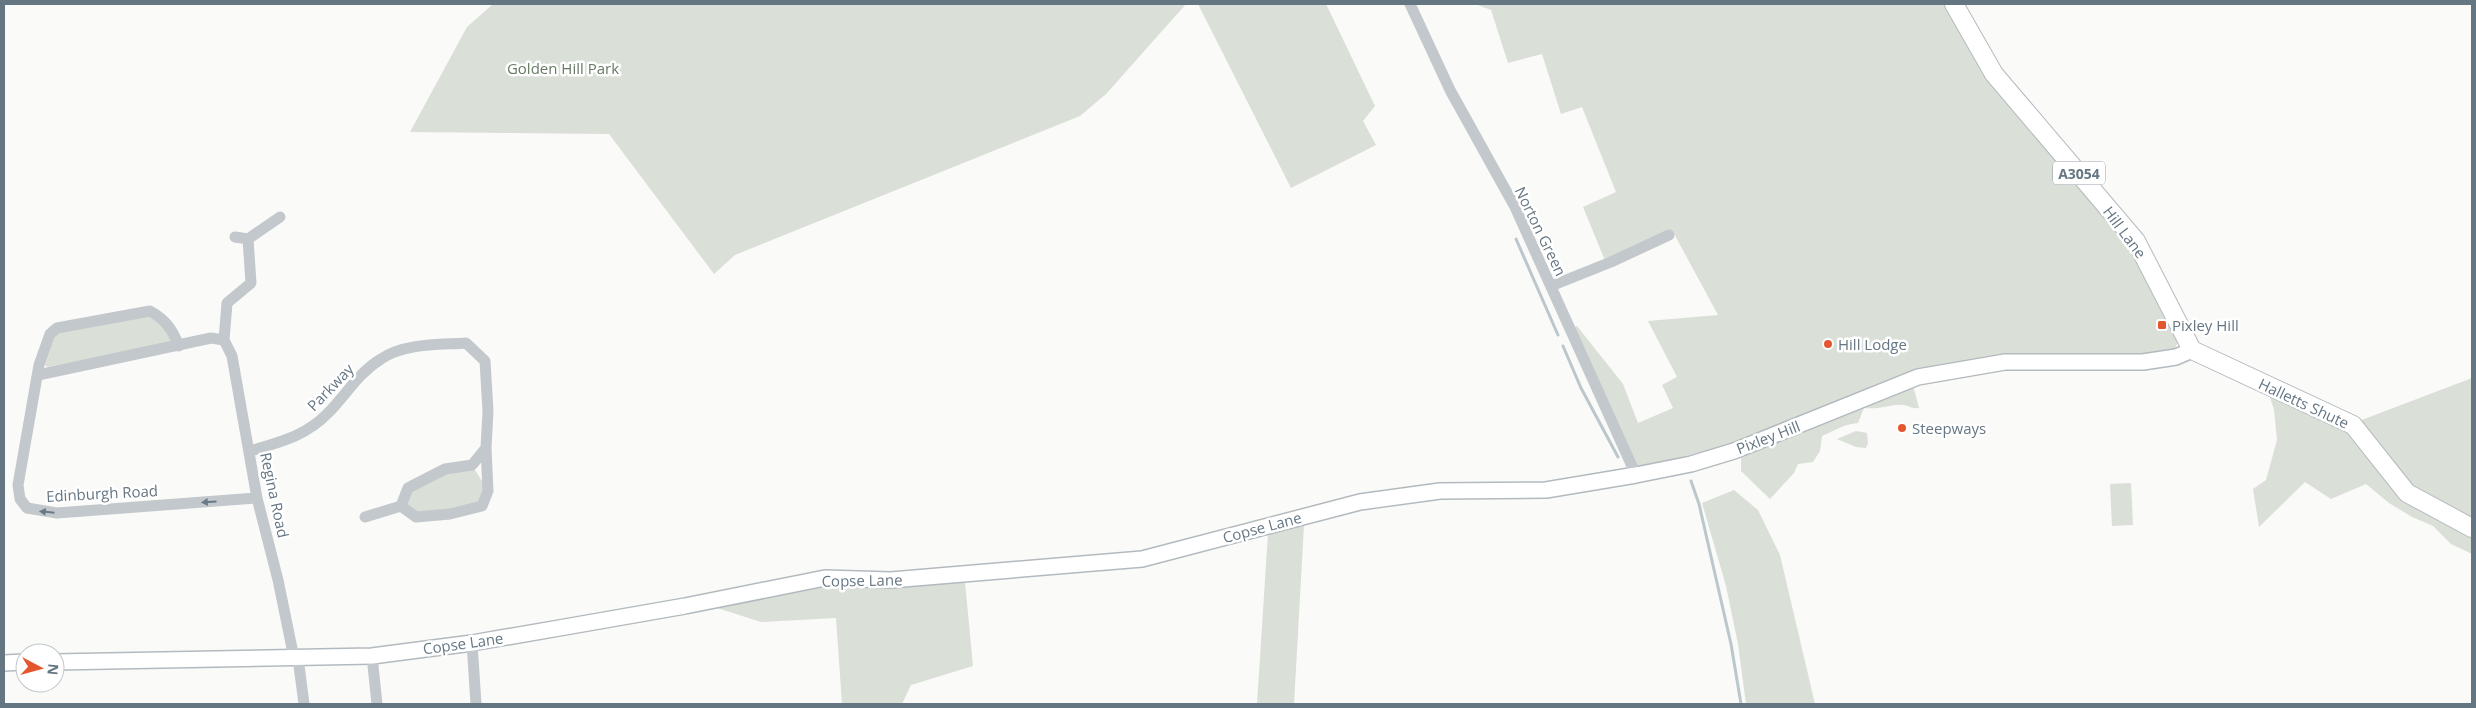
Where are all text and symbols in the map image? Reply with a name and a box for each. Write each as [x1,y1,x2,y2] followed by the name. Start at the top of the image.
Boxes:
[507,58,619,78] park label: Golden Hill Park
[2053,162,2105,184] road number: A3054
[1511,183,1571,279] street label: Norton Green
[2099,202,2151,262] street label: Hill Lane
[2172,315,2239,335] place label: Pixley Hill
[2156,319,2168,331] marker: Pixley Hill
[1838,334,1907,354] place label: Hill Lodge
[1822,338,1834,350] marker: Hill Lodge
[302,359,358,415] street label: Parkway
[2256,373,2352,433] street label: Halletts Shute
[1733,416,1803,458] street label: Pixley Hill
[1912,418,1986,438] place label: Steepways
[1896,422,1908,434] marker: Steepways
[256,450,294,540] street label: Regina Road
[46,480,158,506] street label: Edinburgh Road
[201,498,217,506] one-way arrow
[38,507,54,515] one-way arrow
[1220,507,1304,547] street label: Copse Lane
[821,569,903,591] street label: Copse Lane
[422,627,504,659] street label: Copse Lane
[15,643,65,693] north arrow
[43,663,63,676] text: N

